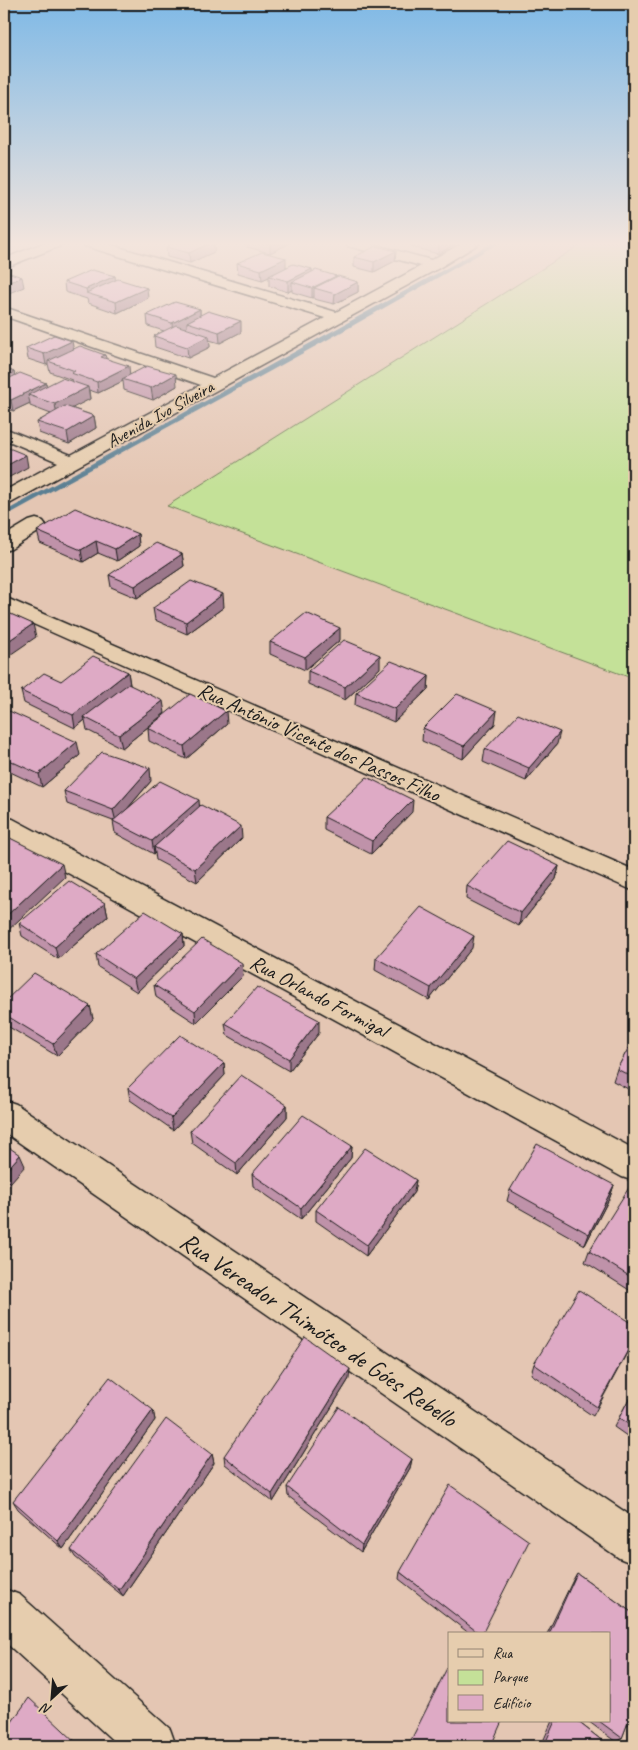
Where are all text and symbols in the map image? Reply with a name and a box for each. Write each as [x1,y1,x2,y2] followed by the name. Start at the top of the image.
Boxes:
[103,375,219,452] street label: Avenida Ivo Silveira
[194,677,446,808] street label: Rua Antônio Vicente dos Passos Filho
[246,949,395,1045] street label: Rua Orlando Formigal
[174,1225,464,1435] street label: Rua Vereador Thimóteo de Góes Rebello
[448,1632,610,1722] legend
[493,1644,513,1663] text: Rua
[493,1668,529,1687] text: Parque
[28,1672,78,1722] north arrow
[493,1694,532,1713] text: Edifício
[37,1699,54,1719] text: N

